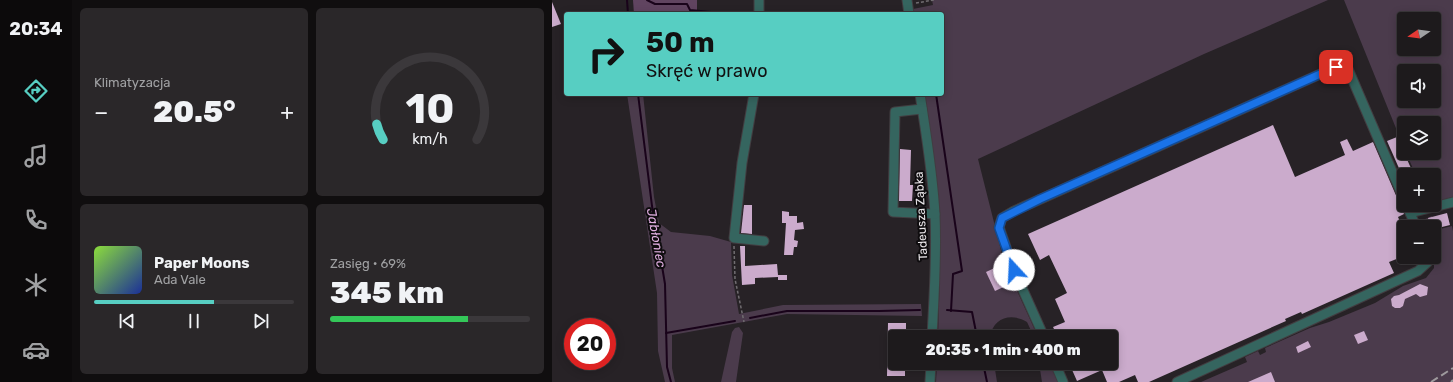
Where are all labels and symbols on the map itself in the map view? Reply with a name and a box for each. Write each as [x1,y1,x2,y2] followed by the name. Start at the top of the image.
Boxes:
[1397,12,1441,56] north arrow
[1319,50,1353,84] pin
[912,171,930,261] street label: Tadeusza Ząbka
[644,207,669,269] water label: Jabłoniec
[993,249,1035,291] position arrow
[564,318,616,370] speed limit sign: 20

